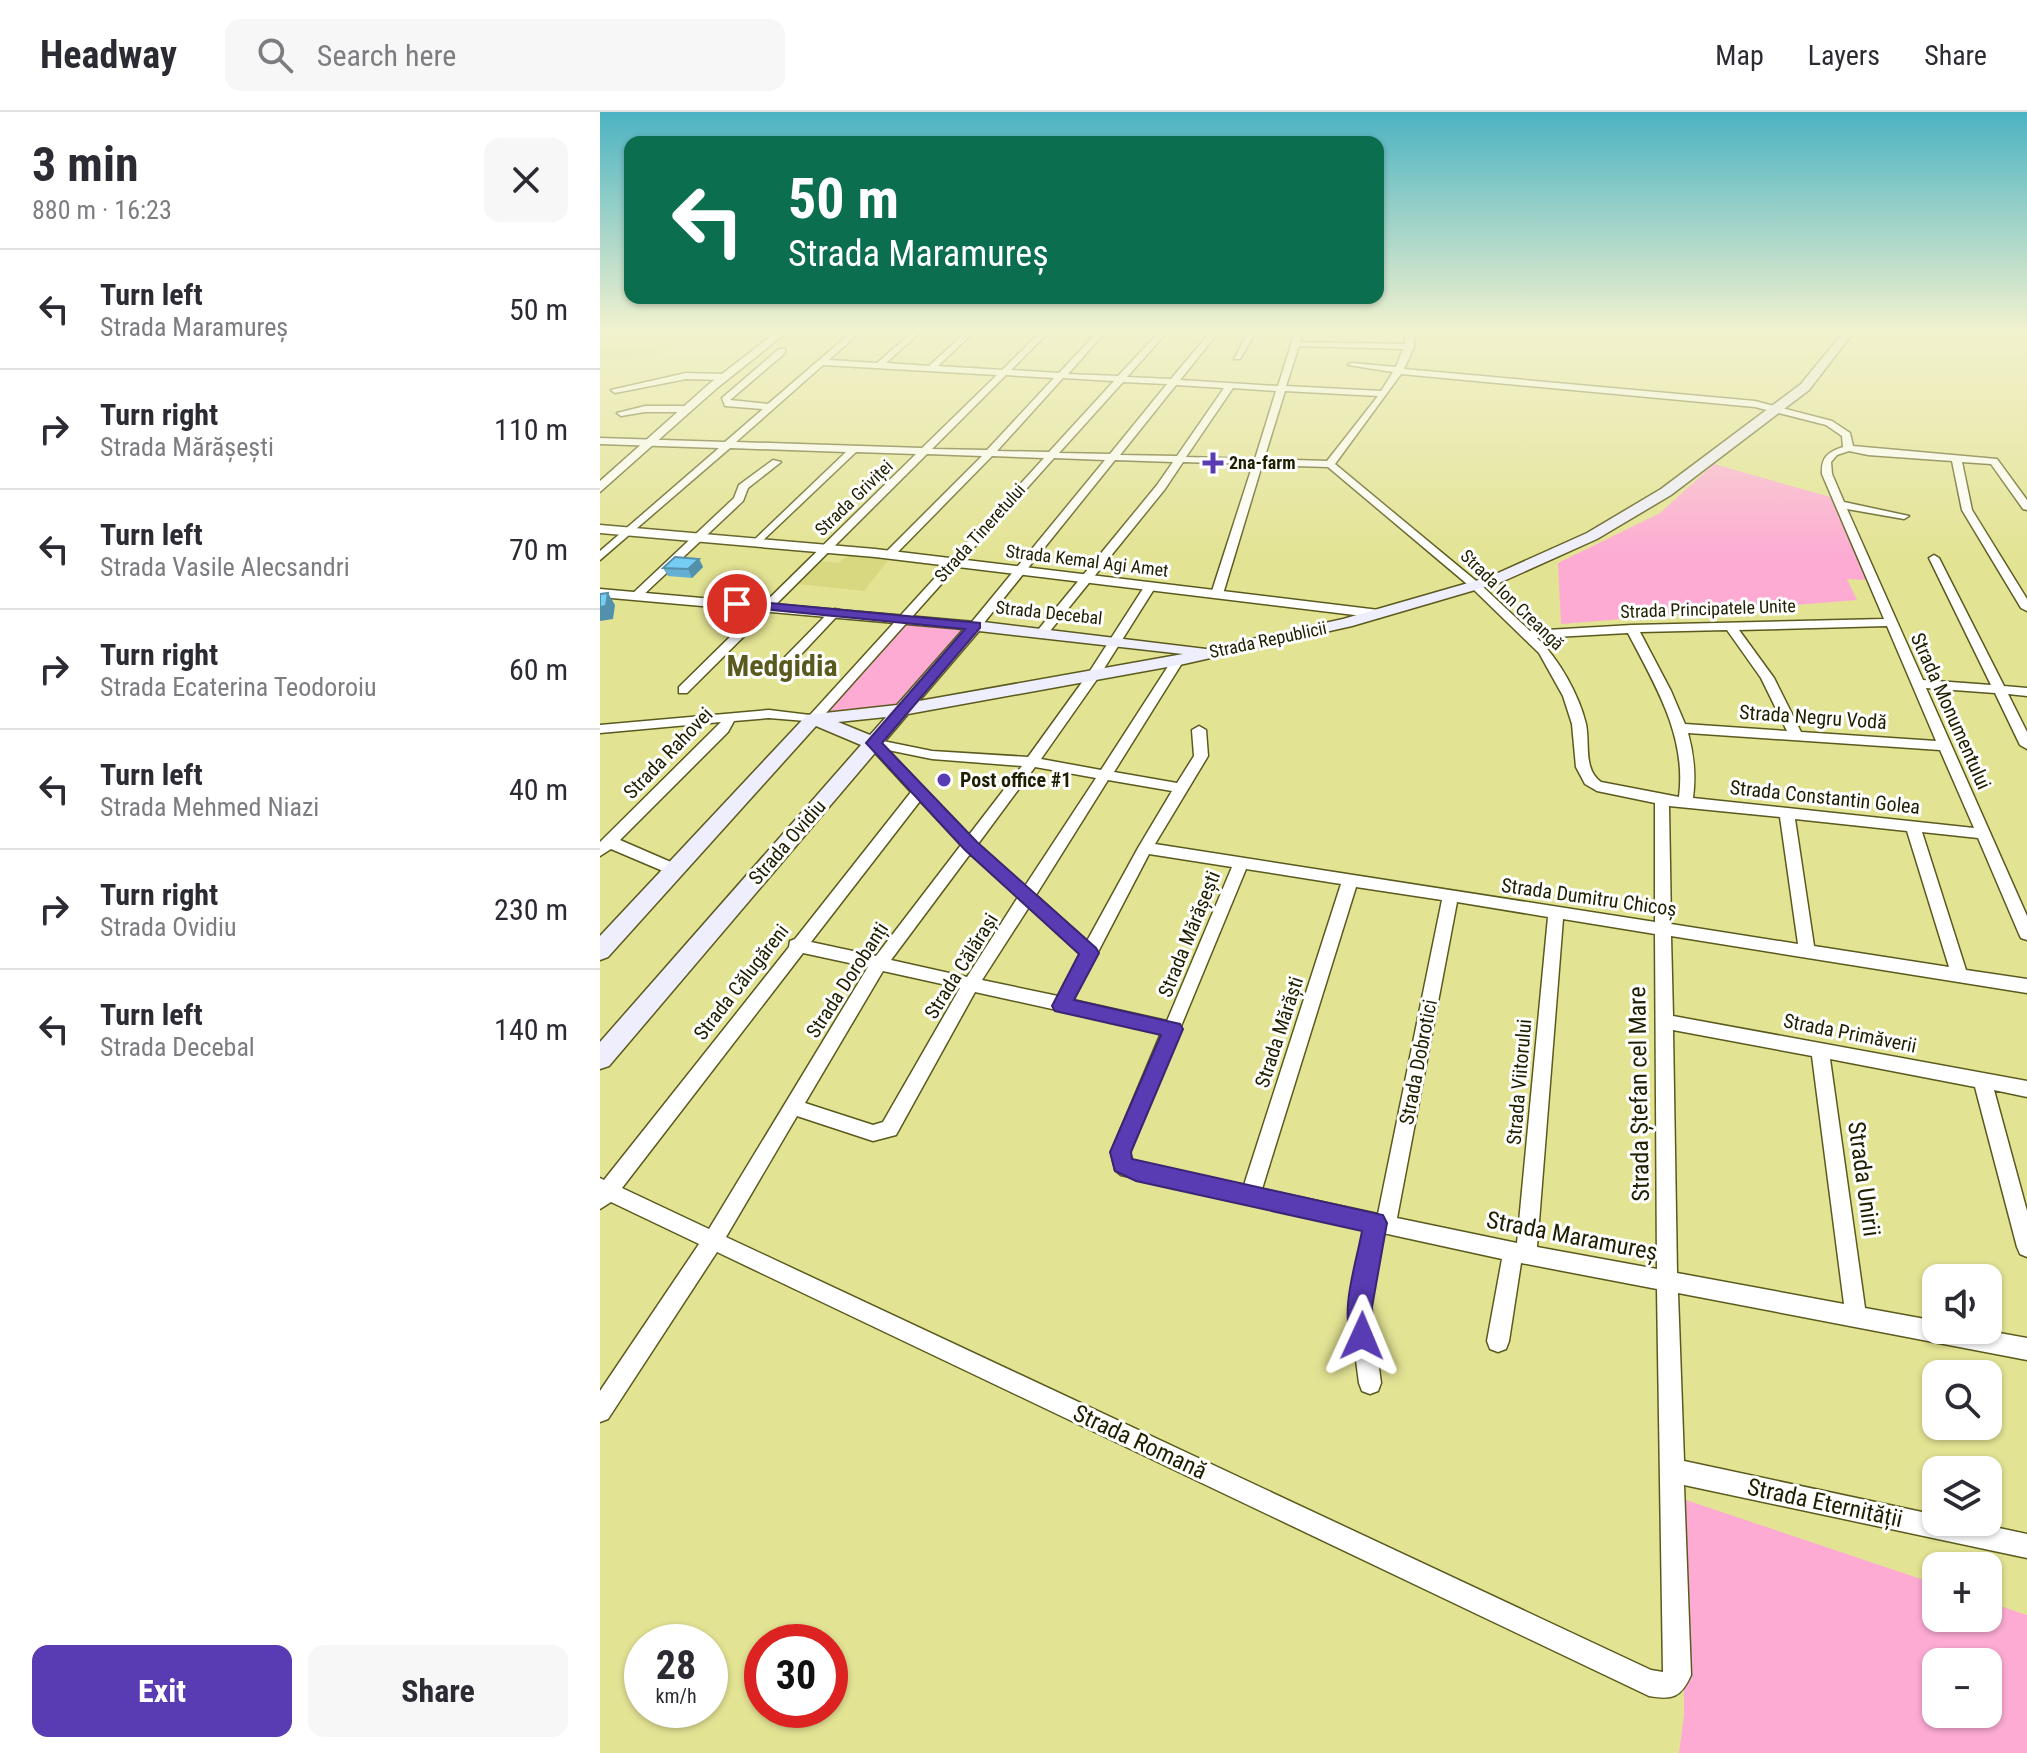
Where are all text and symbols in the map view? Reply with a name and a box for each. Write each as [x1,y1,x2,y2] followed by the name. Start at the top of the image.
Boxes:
[225,19,785,91] search box
[40,33,177,77] text: Headway
[253,33,297,77] icon: search
[317,38,456,73] text: Search here
[1715,39,1764,72] text: Map
[1808,39,1880,72] text: Layers
[1924,39,1987,72] text: Share
[32,136,139,193] text: 3 min
[484,138,568,222] button: close
[788,166,899,232] text: 50 m
[656,168,760,272] icon: left
[32,195,172,225] text: 880 m · 16:23
[788,233,1049,275] text: Strada Maramureș
[100,277,203,312] text: Turn left
[32,287,76,331] icon: left
[509,292,568,327] text: 50 m
[100,312,288,342] text: Strada Maramureș
[100,397,218,432] text: Turn right
[32,407,76,451] icon: right
[494,412,568,447] text: 110 m
[100,432,274,462] text: Strada Mărășești
[1229,452,1296,473] place label: 2na-farm
[1204,454,1222,472] marker: 2na-farm
[810,455,898,541] street label: Strada Griviței
[930,479,1029,586] street label: Strada Tineretului
[100,517,203,552] text: Turn left
[32,527,76,571] icon: left
[509,532,568,567] text: 70 m
[1005,540,1170,581] street label: Strada Kemal Agi Amet
[1456,545,1568,654] street label: Strada Ion Creangă
[100,552,350,582] text: Strada Vasile Alecsandri
[703,570,771,638] pin
[715,582,759,626] icon: arrive
[1620,595,1796,622] street label: Strada Principatele Unite
[995,596,1103,629] street label: Strada Decebal
[1207,617,1328,662] street label: Strada Republicii
[1906,629,1996,793] street label: Strada Monumentului
[100,637,218,672] text: Turn right
[32,647,76,691] icon: right
[726,648,838,683] district label: Medgidia
[509,652,568,687] text: 60 m
[100,672,377,702] text: Strada Ecaterina Teodoroiu
[1738,700,1888,734] street label: Strada Negru Vodă
[618,702,718,804] street label: Strada Rahovei
[100,757,203,792] text: Turn left
[32,767,76,811] icon: left
[960,768,1071,792] place label: Post office #1
[935,771,953,789] marker: Post office #1
[509,772,568,807] text: 40 m
[1729,775,1921,819] street label: Strada Constantin Golea
[100,792,319,822] text: Strada Mehmed Niazi
[743,794,831,890] street label: Strada Ovidiu
[1153,867,1225,1001] street label: Strada Mărășești
[1500,873,1678,921] street label: Strada Dumitru Chicoș
[100,877,218,912] text: Turn right
[32,887,76,931] icon: right
[494,892,568,927] text: 230 m
[919,909,1003,1023] street label: Strada Călărași
[100,912,237,942] text: Strada Ovidiu
[801,918,894,1043] street label: Strada Dorobanți
[688,920,794,1044] street label: Strada Călugăreni
[1250,973,1308,1091] street label: Strada Mărăști
[1623,986,1655,1202] street label: Strada Ștefan cel Mare
[100,997,203,1032] text: Turn left
[1394,997,1442,1127] street label: Strada Dobrotici
[32,1007,76,1051] icon: left
[1781,1008,1919,1058] street label: Strada Primăverii
[494,1012,568,1047] text: 140 m
[1502,1018,1536,1146] street label: Strada Viitorului
[100,1032,255,1062] text: Strada Decebal
[1842,1120,1886,1238] street label: Strada Unirii
[1484,1206,1660,1266] street label: Strada Maramureș
[1922,1264,2002,1728] map controls
[1922,1264,2002,1344] button: sound
[1320,1294,1404,1378] position arrow
[1922,1360,2002,1440] button: search
[1069,1399,1211,1485] street label: Strada Romană
[1922,1456,2002,1536] button: layers
[1745,1473,1905,1533] street label: Strada Eternității
[1922,1552,2002,1632] button: +
[744,1624,848,1728] speed limit sign: 30
[656,1642,696,1689] text: 28
[32,1645,292,1737] button: Exit
[308,1645,568,1737] button: Share
[1922,1648,2002,1728] button: −
[655,1684,697,1708] text: km/h

